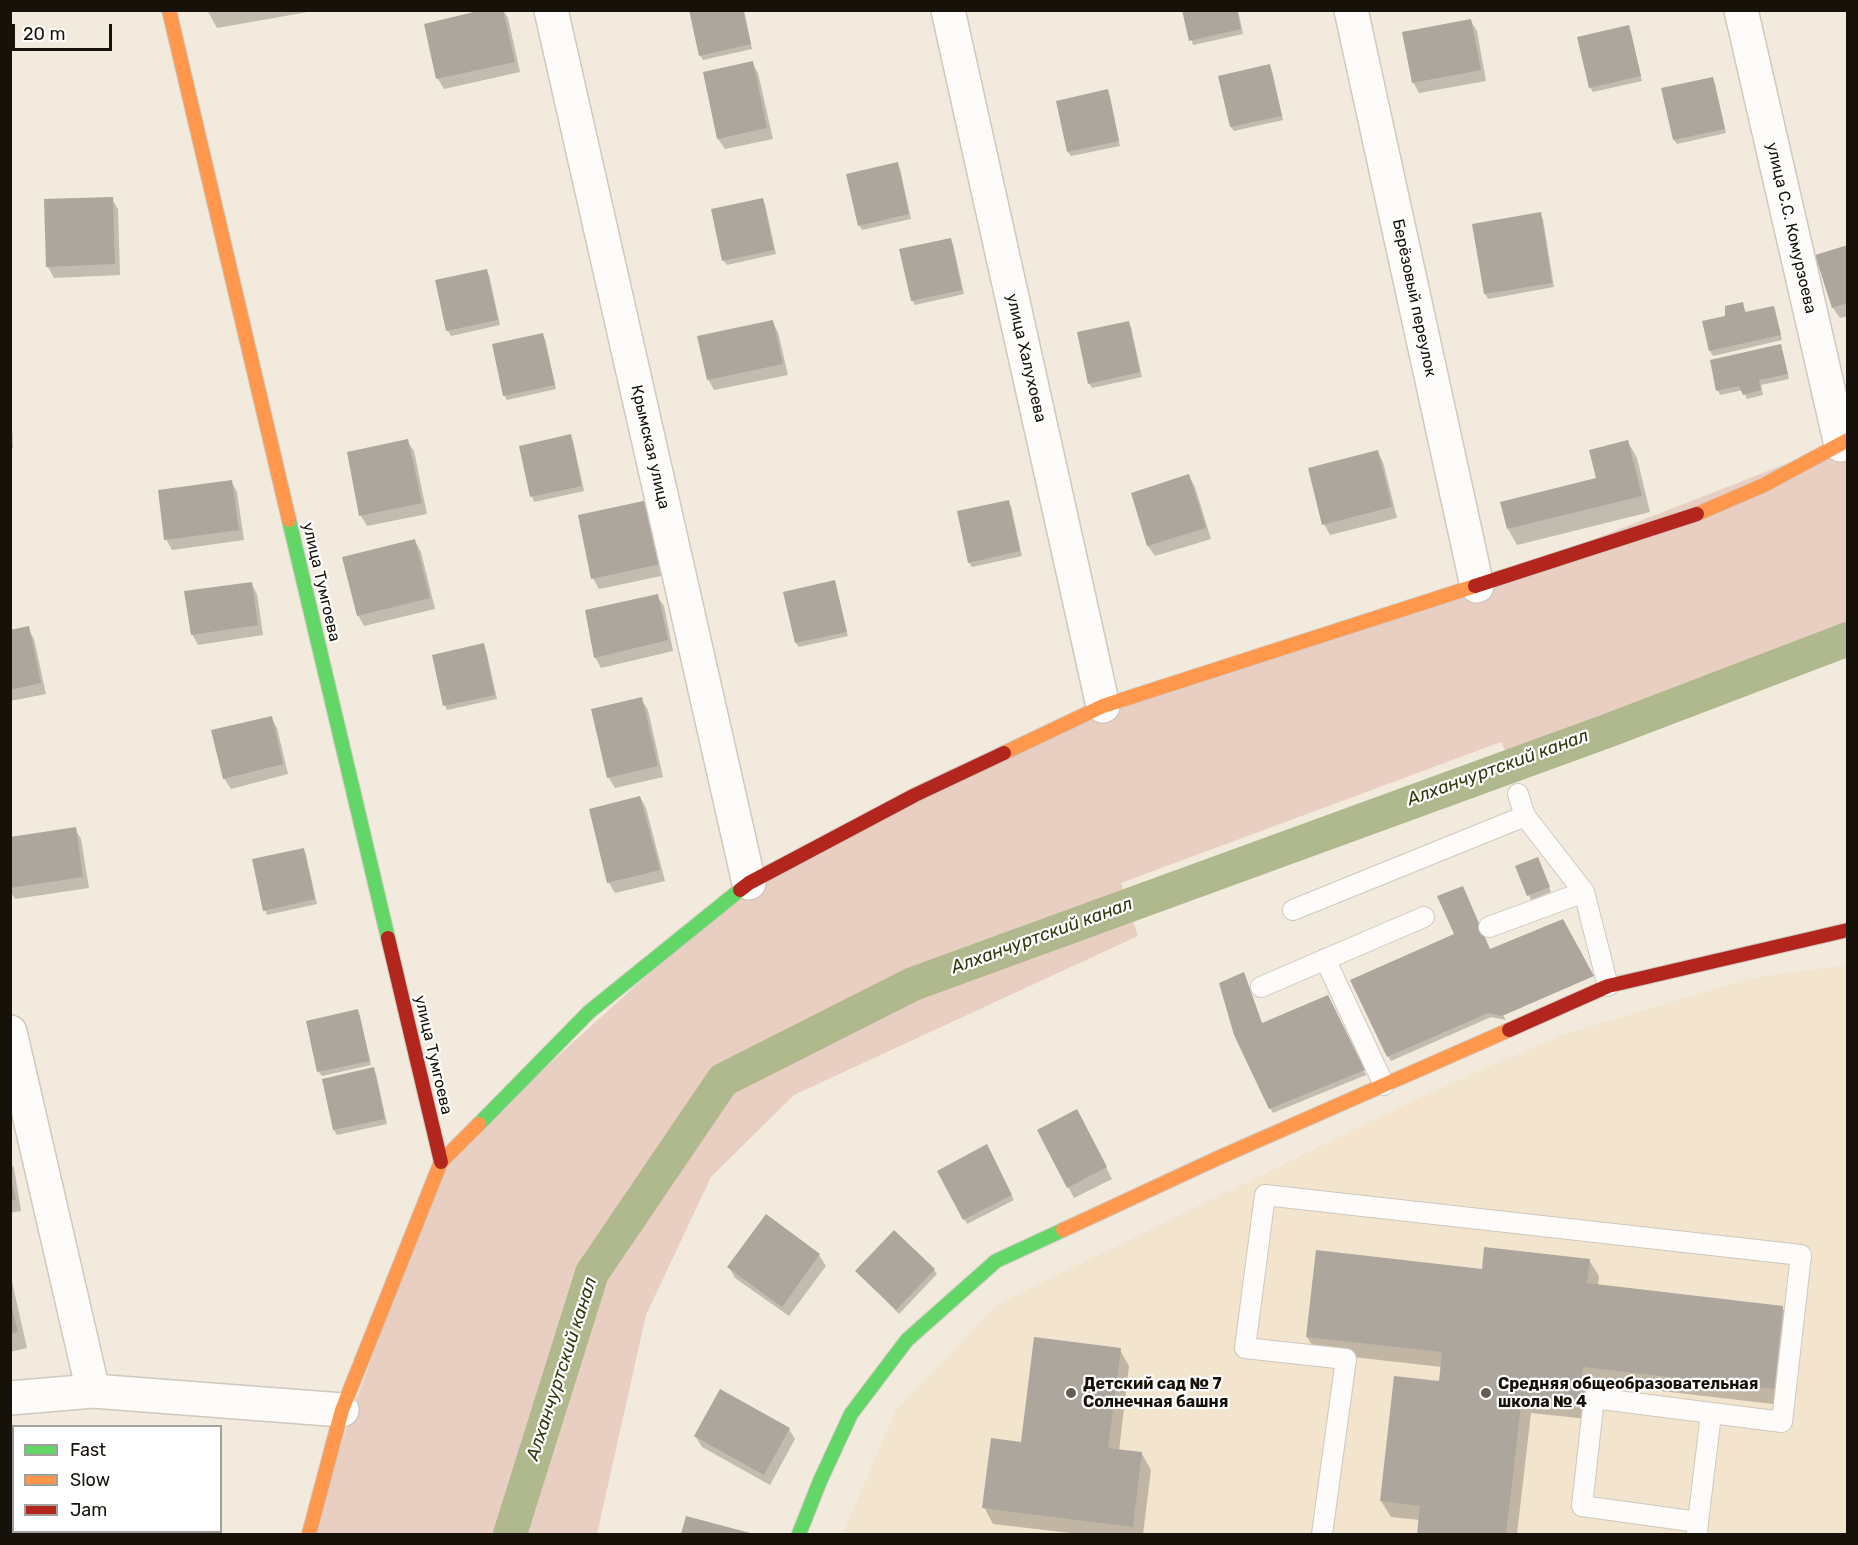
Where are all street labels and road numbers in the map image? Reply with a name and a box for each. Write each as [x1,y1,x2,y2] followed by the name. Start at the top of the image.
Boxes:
[1762,140,1820,316] street label: улица С.С. Комурзоева
[1388,217,1440,379] street label: Берёзовый переулок
[1002,292,1050,424] street label: улица Халухоева
[626,383,674,511] street label: Крымская улица
[298,521,344,643] street label: улица Тумгоева
[410,994,456,1116] street label: улица Тумгоева

